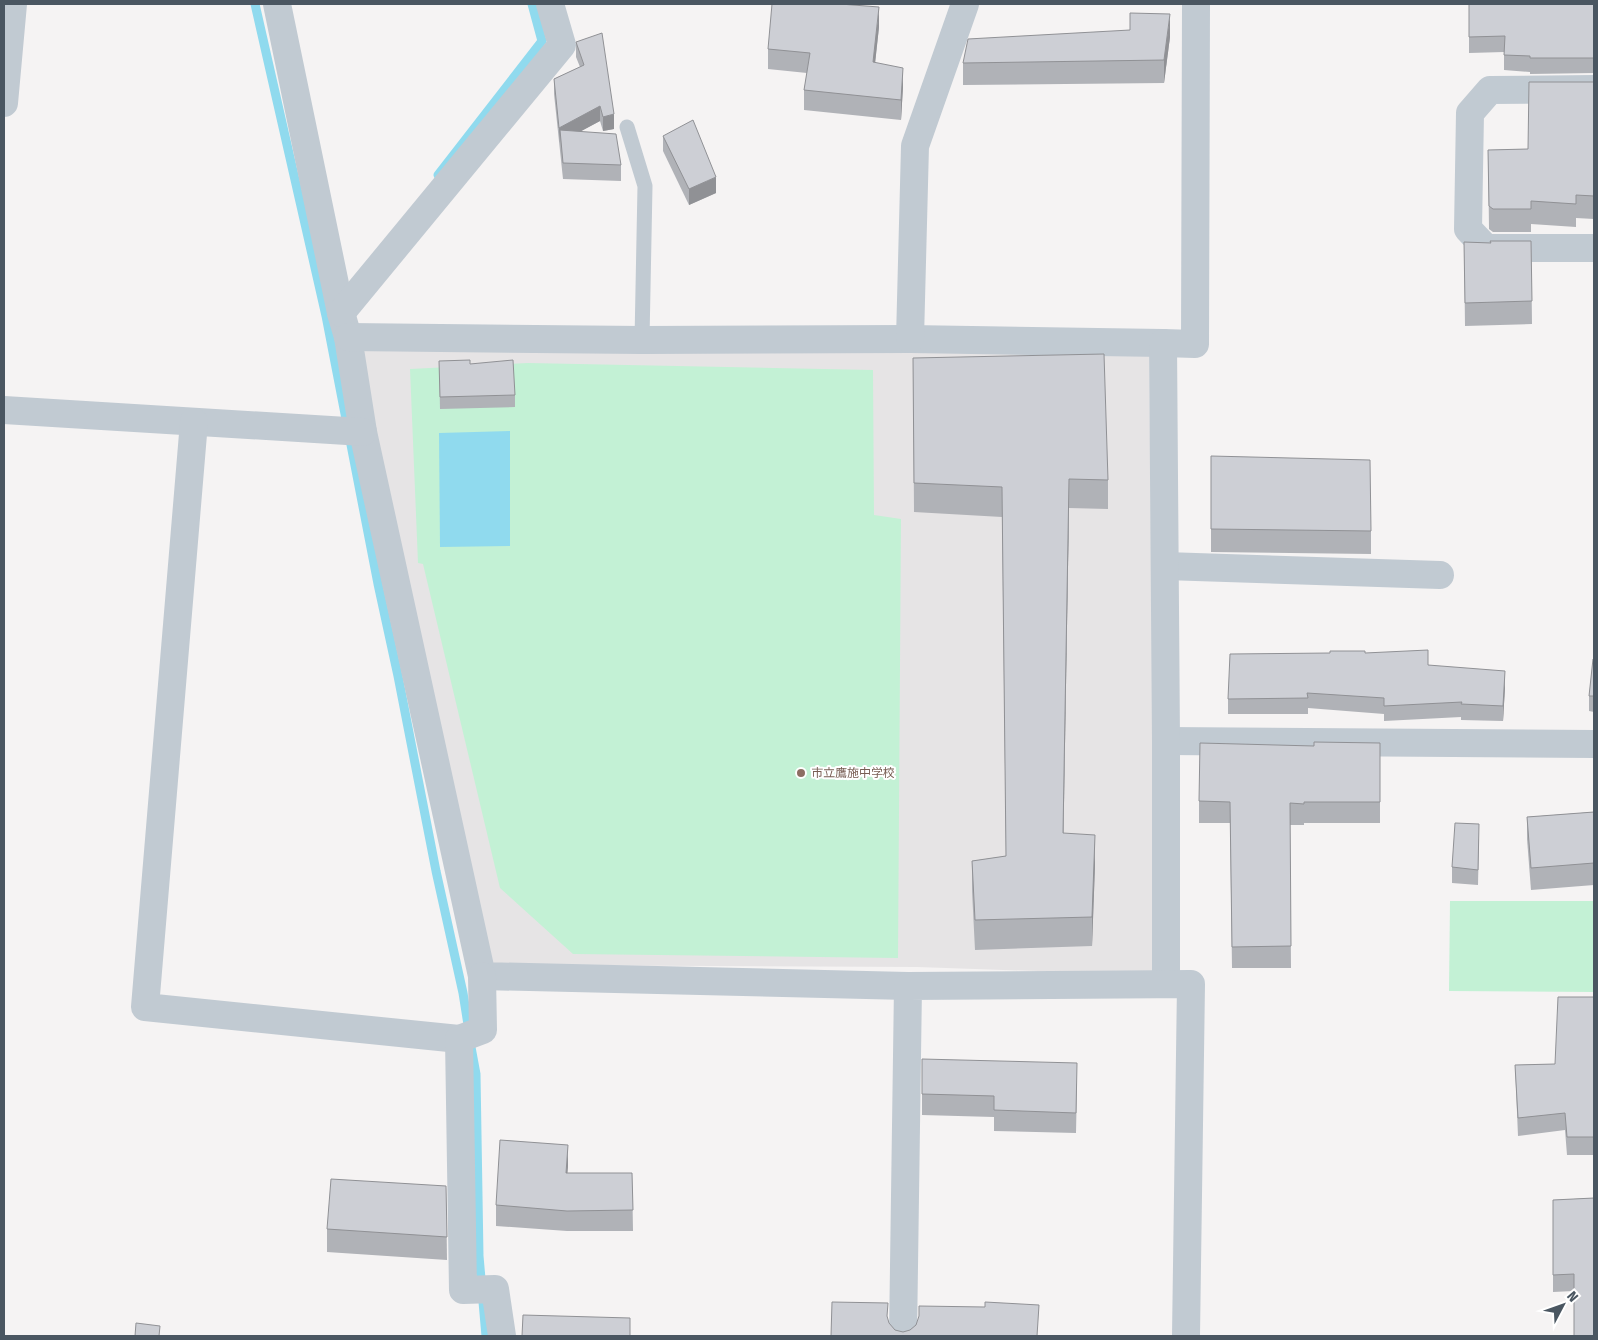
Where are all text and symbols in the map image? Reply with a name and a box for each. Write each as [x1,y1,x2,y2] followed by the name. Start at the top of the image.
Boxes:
[811,766,895,780] place label: 市立鷹施中学校
[795,767,807,779] marker: 市立鷹施中学校
[1538,1280,1588,1330] north arrow
[1563,1288,1582,1306] text: N

